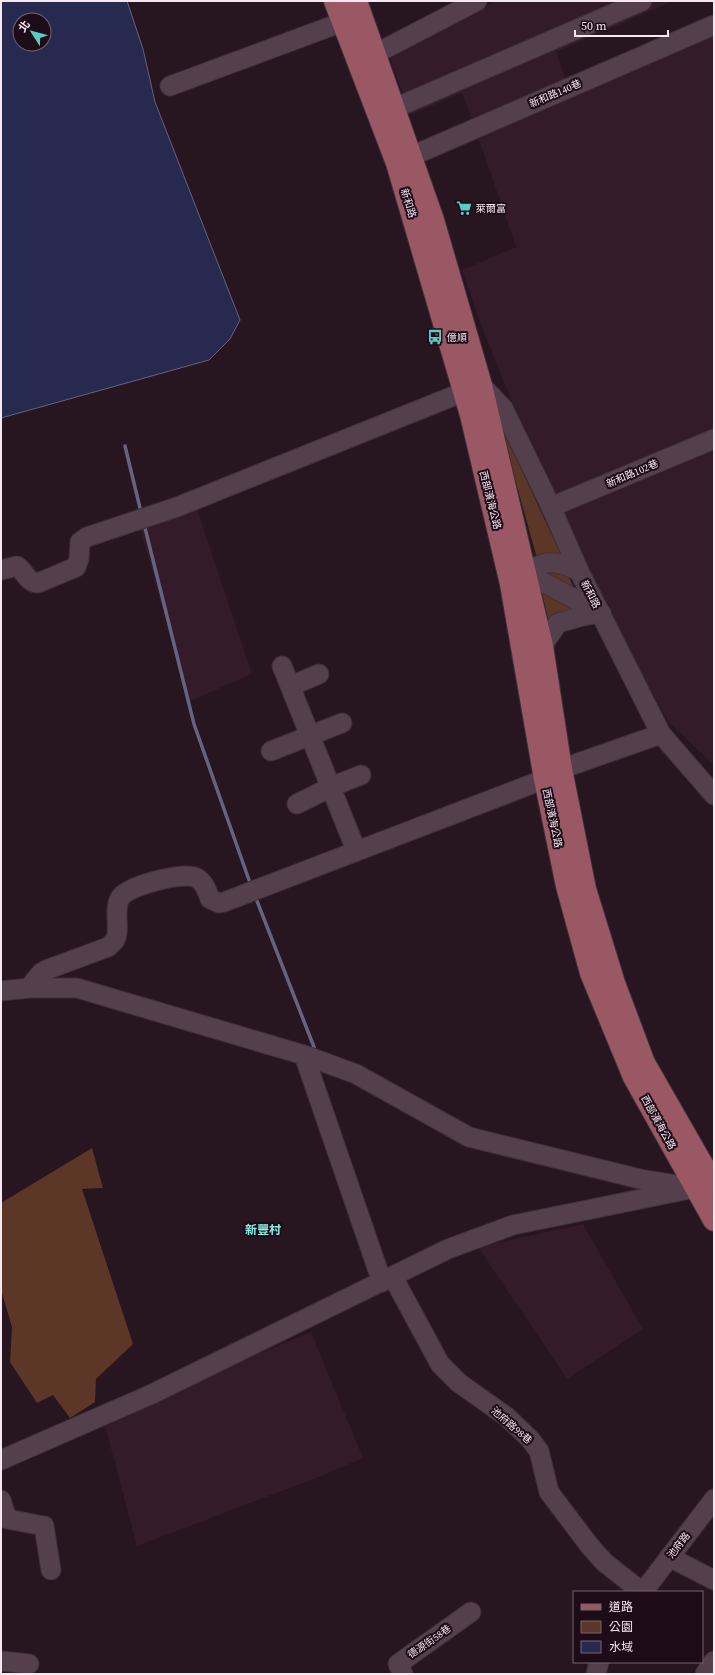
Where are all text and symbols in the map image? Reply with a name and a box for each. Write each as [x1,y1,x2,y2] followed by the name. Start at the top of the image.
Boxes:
[12,12,52,52] north arrow
[575,12,668,38] scale bar
[15,18,34,35] text: 北
[581,18,607,34] text: 50 m
[527,77,583,110] street label: 新和路140巷
[398,187,419,219] street label: 新和路
[455,199,473,217] supermarket icon: 萊爾富
[476,202,506,215] place label: 萊爾富
[426,328,444,346] bus stop icon: 億順
[447,331,467,344] place label: 億順
[604,457,660,490] street label: 新和路102巷
[477,469,504,531] street label: 西部濱海公路
[578,578,603,611] street label: 新和路
[540,787,565,849] street label: 西部濱海公路
[638,1093,679,1152] street label: 西部濱海公路
[245,1222,281,1238] district label: 新豐村
[489,1404,535,1447] street label: 池府路98巷
[664,1529,693,1561] street label: 池府路
[573,1591,703,1663] legend
[609,1599,633,1615] text: 道路
[609,1619,633,1635] text: 公園
[405,1622,453,1661] street label: 德源街58巷
[609,1639,633,1655] text: 水域

